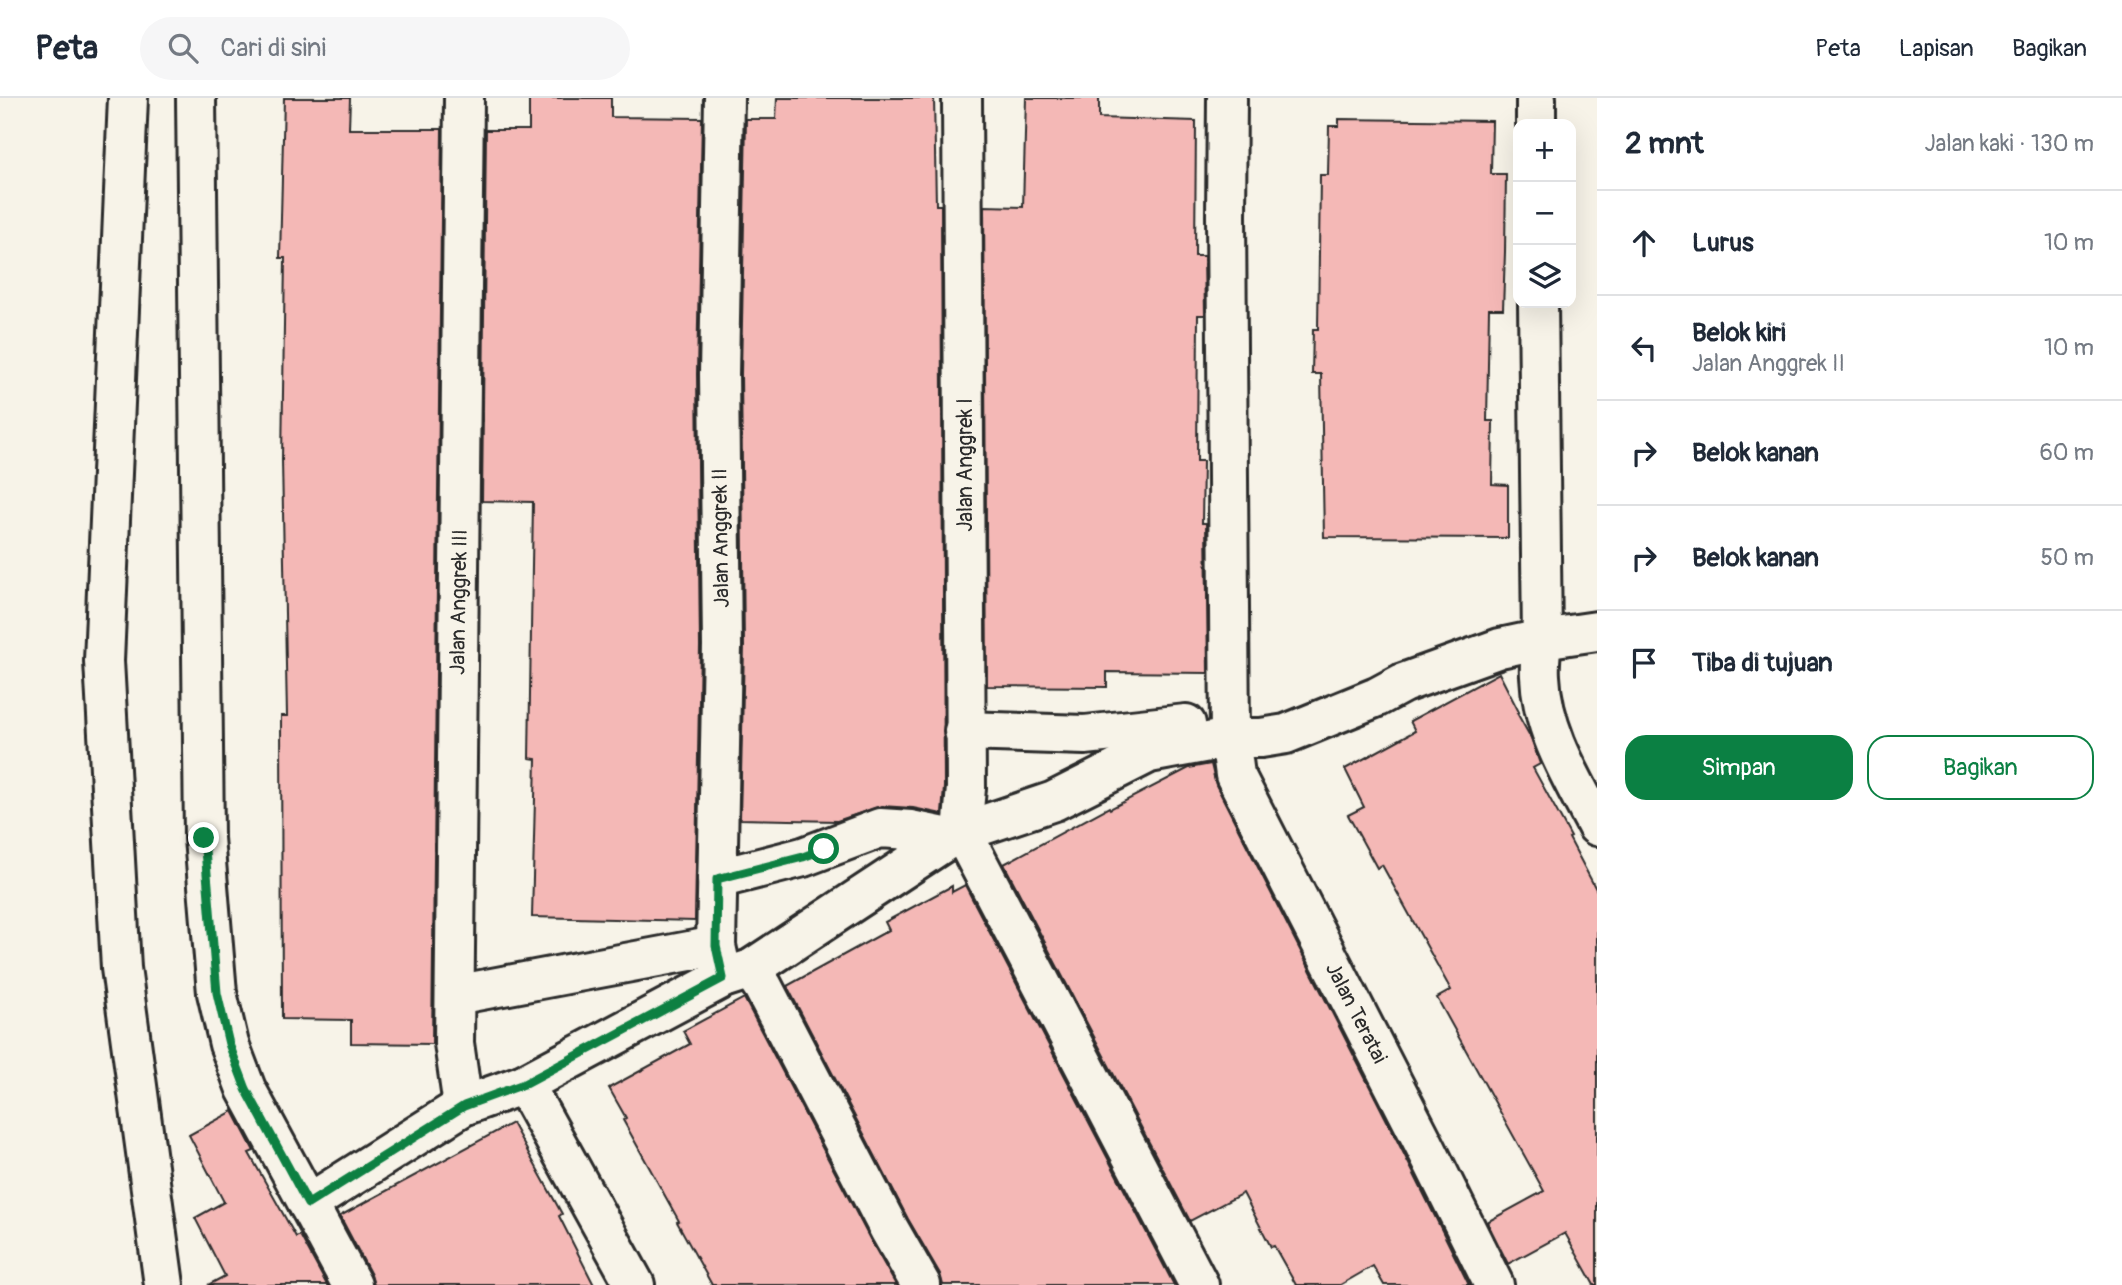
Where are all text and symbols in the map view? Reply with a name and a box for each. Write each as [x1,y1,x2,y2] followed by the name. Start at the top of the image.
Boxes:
[140,17,630,80] search box
[35,28,98,69] text: Peta
[164,29,202,67] icon: search
[220,32,326,64] text: Cari di sini
[1815,34,1861,63] text: Peta
[1899,34,1974,63] text: Lapisan
[2012,34,2087,63] text: Bagikan
[1513,119,1576,308] map controls
[1513,119,1576,182] button: +
[1625,125,1704,162] text: 2 mnt
[1924,129,2094,158] text: Jalan kaki · 130 m
[1513,182,1576,245] button: −
[1625,224,1663,262] icon: ahead
[1692,227,1754,259] text: Lurus
[2044,228,2094,257] text: 10 m
[1513,245,1576,308] button: layers
[1692,317,1786,349] text: Belok kiri
[1625,329,1663,367] icon: left
[2044,333,2094,362] text: 10 m
[1692,349,1845,378] text: Jalan Anggrek II
[952,398,979,532] street label: Jalan Anggrek I
[1625,434,1663,472] icon: right
[1692,437,1819,469] text: Belok kanan
[2039,438,2094,467] text: 60 m
[706,468,736,608] street label: Jalan Anggrek II
[444,529,474,675] street label: Jalan Anggrek III
[1625,539,1663,577] icon: right
[1692,542,1819,574] text: Belok kanan
[2040,543,2094,572] text: 50 m
[1625,644,1663,682] icon: arrive
[1692,647,1833,679] text: Tiba di tujuan
[1625,735,1853,800] button: Simpan
[1867,735,2094,800] button: Bagikan
[188,822,219,853] route end
[808,833,839,864] route start
[1319,958,1393,1068] street label: Jalan Teratai

